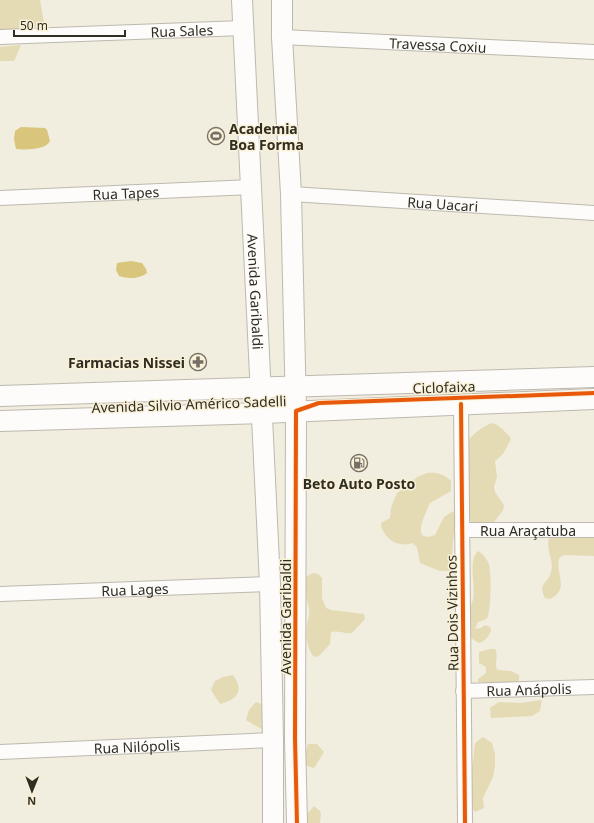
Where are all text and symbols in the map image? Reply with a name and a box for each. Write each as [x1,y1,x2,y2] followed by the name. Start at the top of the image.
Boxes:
[14,12,125,38] scale bar
[20,17,48,34] text: 50 m
[150,20,214,41] street label: Rua Sales
[389,33,487,56] street label: Travessa Coxiu
[229,119,304,154] place label: Academia Boa Forma
[206,126,226,146] sports icon: Academia Boa Forma
[92,182,160,203] street label: Rua Tapes
[407,192,479,215] street label: Rua Uacari
[244,233,268,350] street label: Avenida Garibaldi
[188,352,208,372] pharmacy icon: Farmacias Nissei
[68,353,185,372] place label: Farmacias Nissei
[412,376,476,398] street label: Ciclofaixa
[91,391,287,417] street label: Avenida Silvio Américo Sadelli
[349,453,369,473] fuel station icon: Beto Auto Posto
[303,474,416,493] place label: Beto Auto Posto
[480,521,576,540] street label: Rua Araçatuba
[441,554,463,671] street label: Rua Dois Vizinhos
[276,559,295,675] street label: Avenida Garibaldi
[101,578,169,600] street label: Rua Lages
[486,678,572,700] street label: Rua Anápolis
[93,735,181,757] street label: Rua Nilópolis
[12,771,52,811] north arrow
[27,794,36,809] text: N

